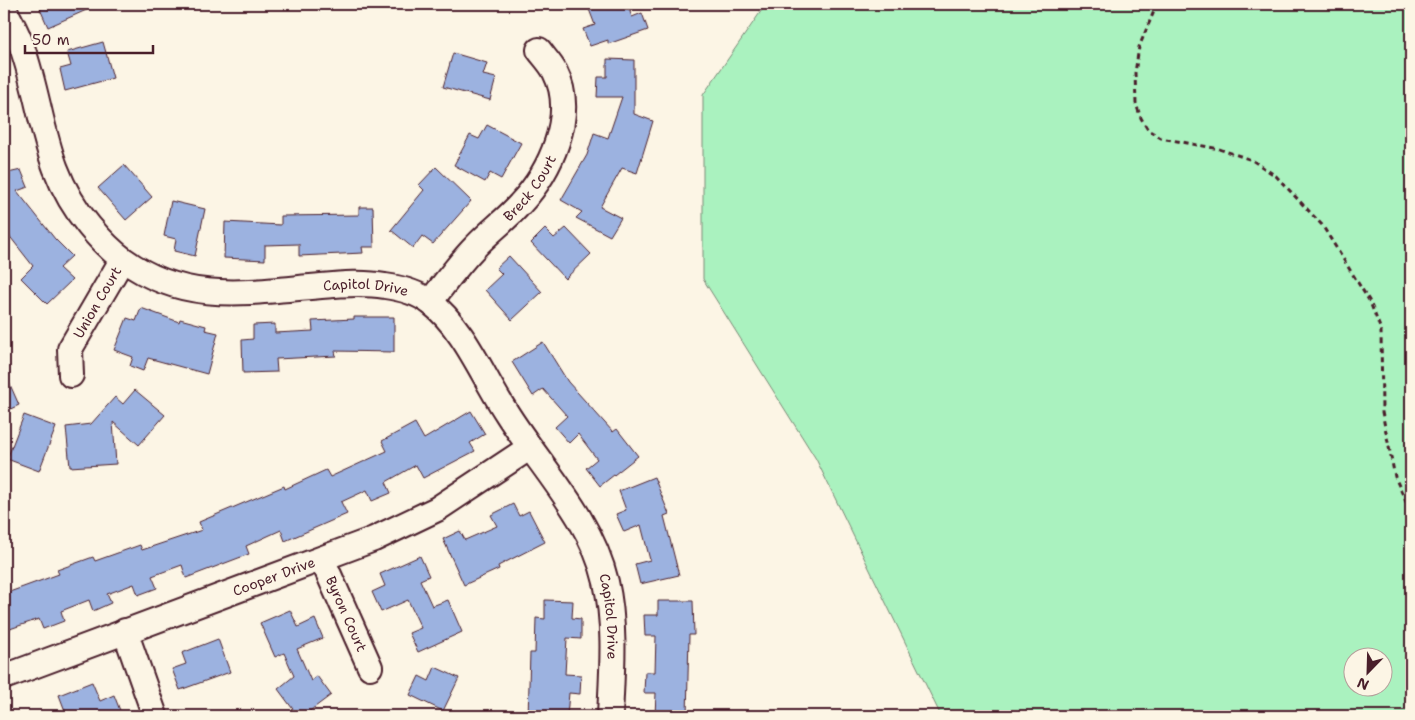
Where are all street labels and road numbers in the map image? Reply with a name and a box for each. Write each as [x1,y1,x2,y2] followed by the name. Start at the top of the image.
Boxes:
[499,152,560,225] street label: Breck Court
[69,263,125,342] street label: Union Court
[322,275,411,300] street label: Capitol Drive
[230,553,318,600] street label: Cooper Drive
[595,572,622,660] street label: Capitol Drive
[322,573,371,654] street label: Byron Court

